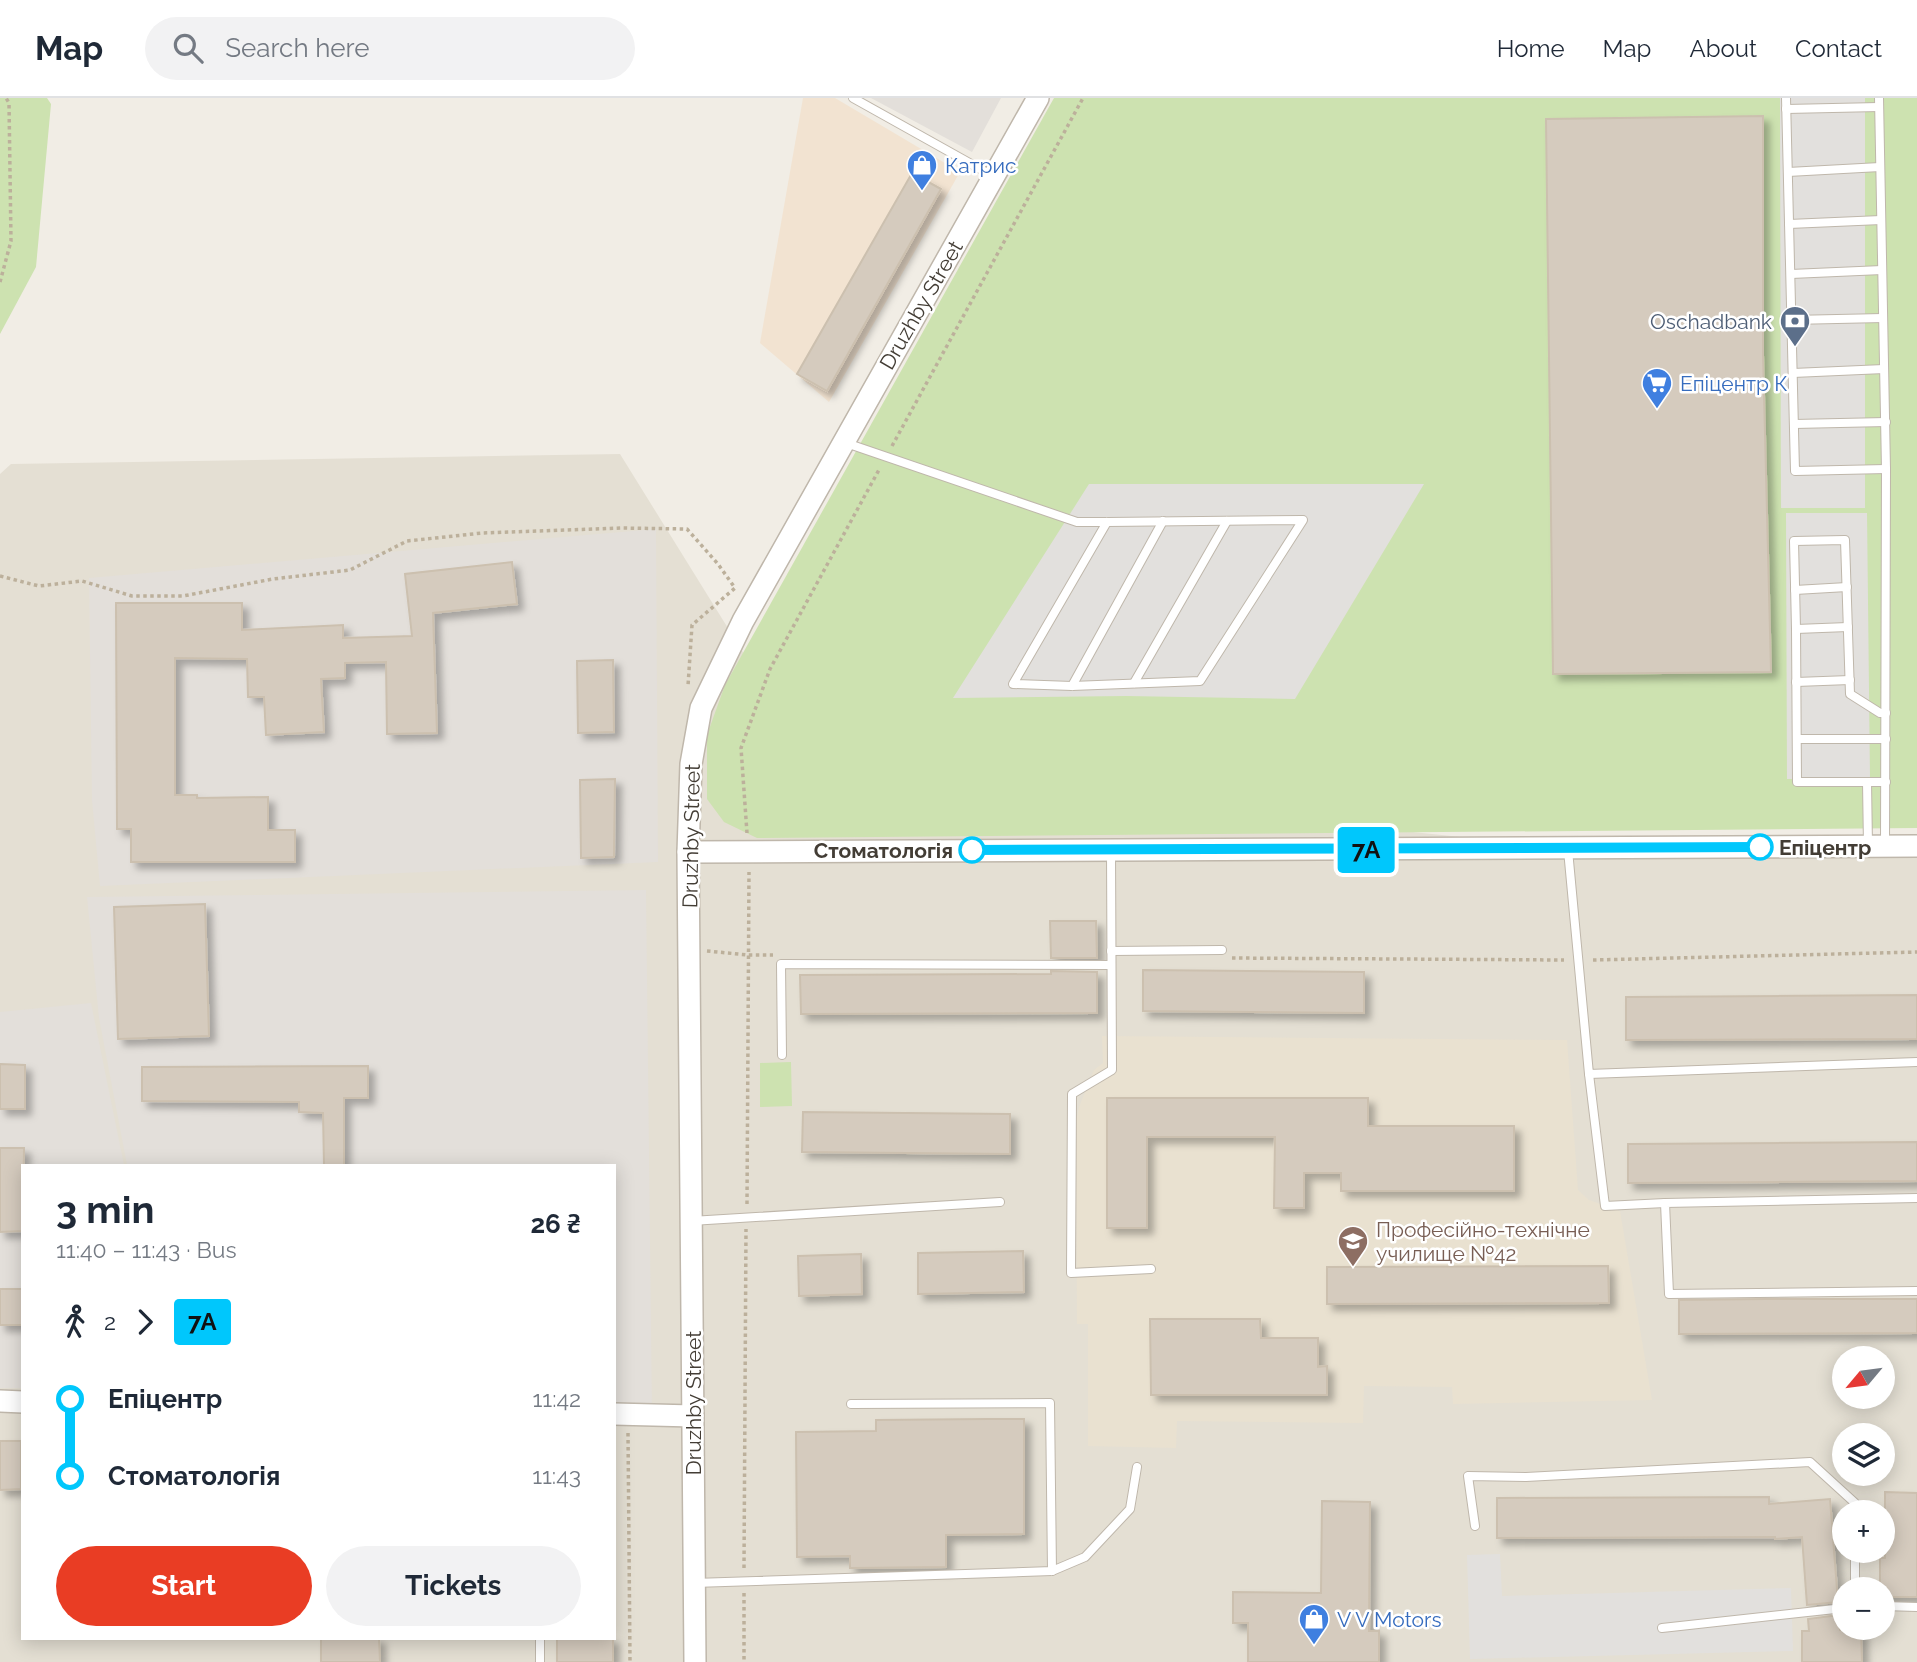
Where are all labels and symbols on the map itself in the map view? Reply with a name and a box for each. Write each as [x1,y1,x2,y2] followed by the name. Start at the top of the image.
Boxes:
[905,148,939,192] shop icon: Катрис
[945,153,1017,178] place label: Катрис
[874,236,968,374] street label: Druzhby Street
[1778,304,1812,348] bank icon: Oschadbank
[1650,309,1772,334] place label: Oschadbank
[1640,366,1674,410] supermarket icon: Епіцентр К
[1680,371,1788,396] place label: Епіцентр К
[677,764,705,908] street label: Druzhby Street
[1334,827,1398,873] line badge: 7А
[1747,834,1773,860] marker: Епіцентр
[1779,835,1871,860] place label: Епіцентр
[959,837,985,863] marker: Стоматологія
[814,838,953,863] place label: Стоматологія
[1376,1217,1590,1266] place label: Професійно-технічне училище №42
[1336,1224,1370,1268] school or university icon: Професійно-технічне училище №42
[681,1331,706,1475] street label: Druzhby Street
[1832,1346,1895,1409] north arrow
[1297,1602,1331,1646] shop icon: V V Motors
[1337,1607,1442,1632] place label: V V Motors

